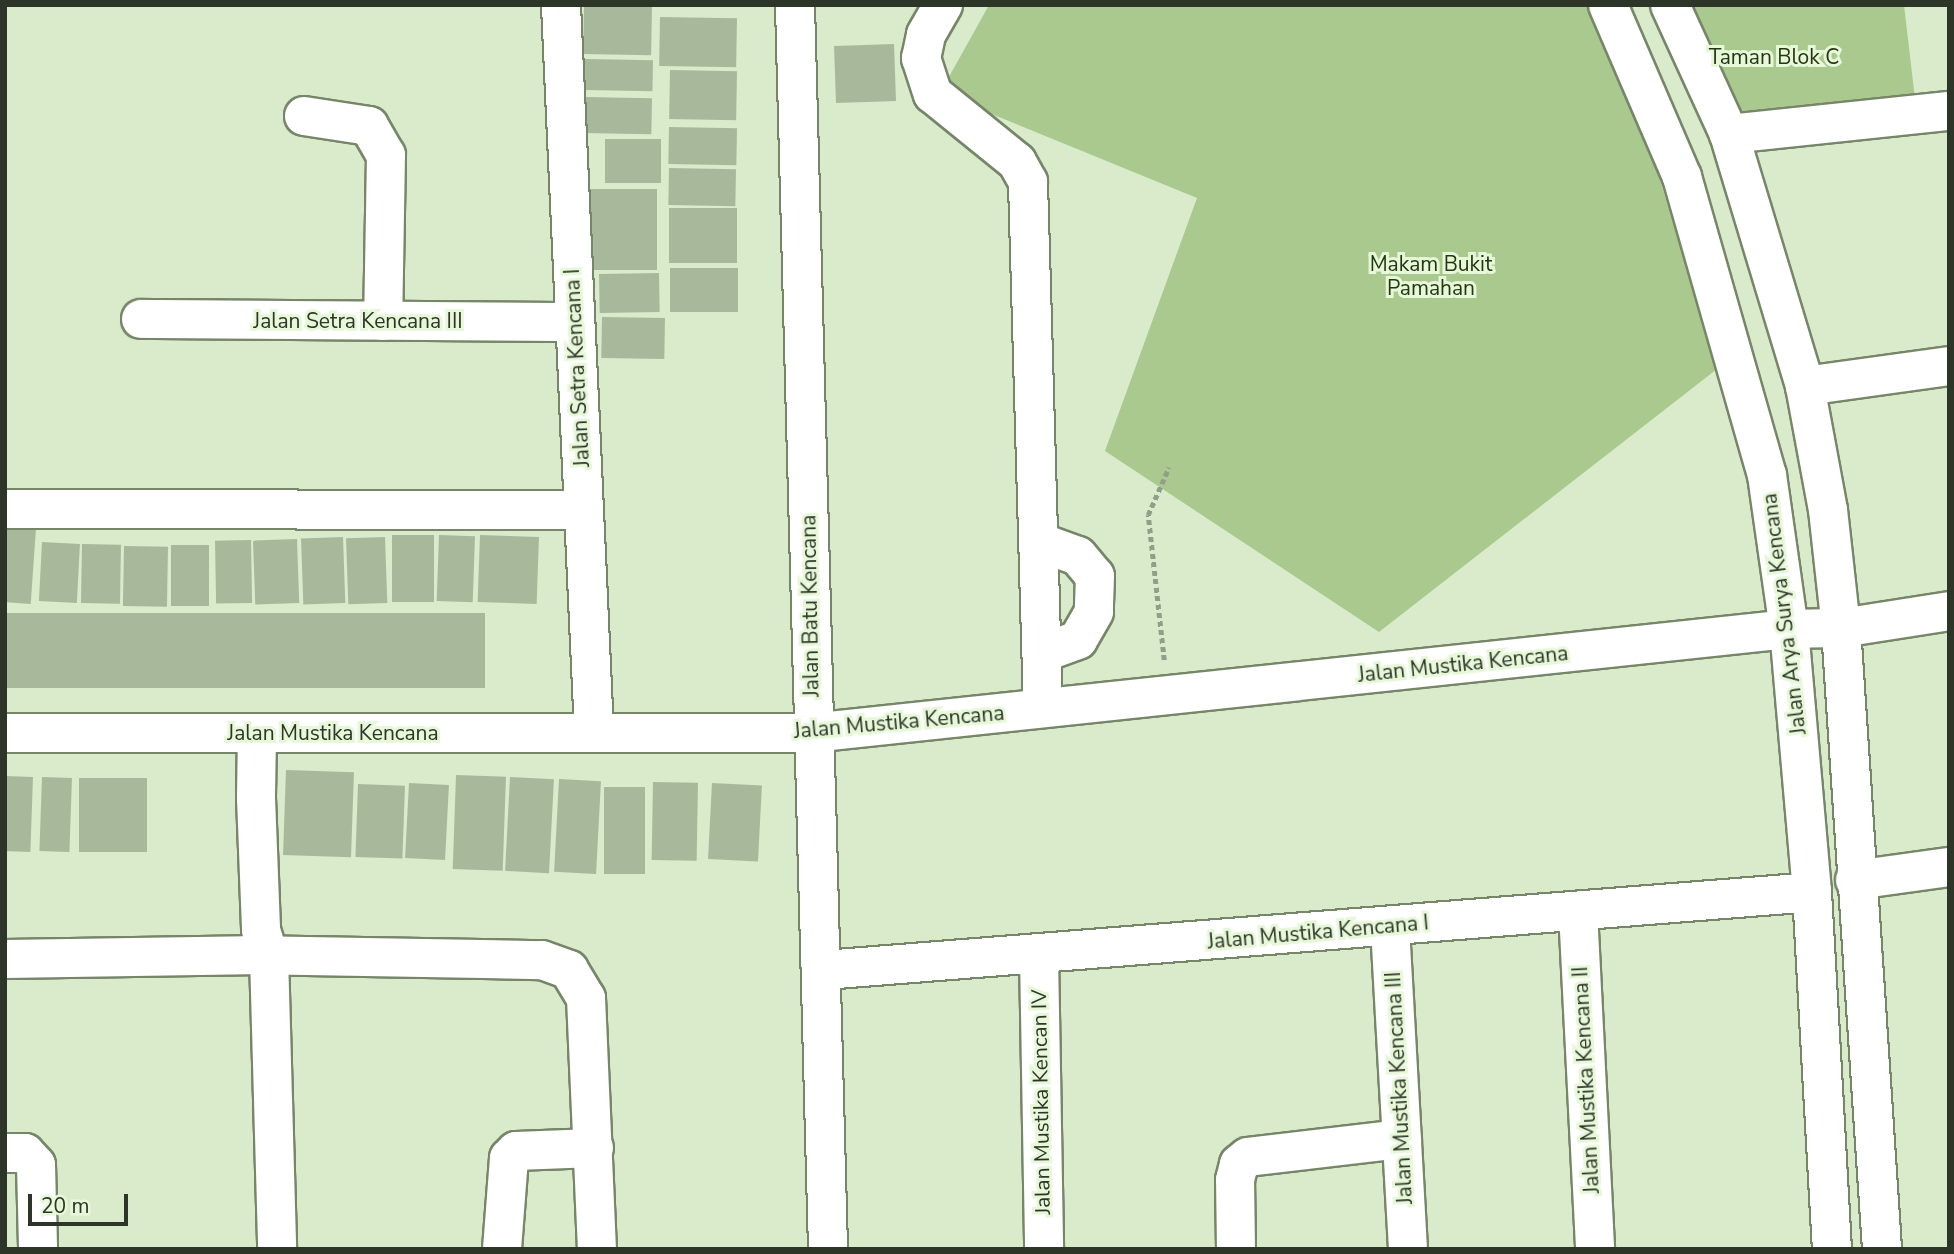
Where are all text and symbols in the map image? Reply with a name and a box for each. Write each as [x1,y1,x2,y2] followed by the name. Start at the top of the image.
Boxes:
[1709,44,1839,70] park label: Taman Blok C
[1370,251,1492,301] park label: Makam Bukit Pamahan
[559,268,595,468] street label: Jalan Setra Kencana I
[253,308,463,334] street label: Jalan Setra Kencana III
[1757,492,1811,736] street label: Jalan Arya Surya Kencana
[796,515,824,697] street label: Jalan Batu Kencana
[1357,640,1569,688] street label: Jalan Mustika Kencana
[793,700,1005,744] street label: Jalan Mustika Kencana
[227,720,439,746] street label: Jalan Mustika Kencana
[1206,910,1430,954] street label: Jalan Mustika Kencana I
[1567,966,1605,1194] street label: Jalan Mustika Kencana II
[1380,971,1418,1205] street label: Jalan Mustika Kencana III
[1026,989,1056,1215] street label: Jalan Mustika Kencan IV
[32,1180,131,1224] scale bar
[41,1192,90,1220] text: 20 m

